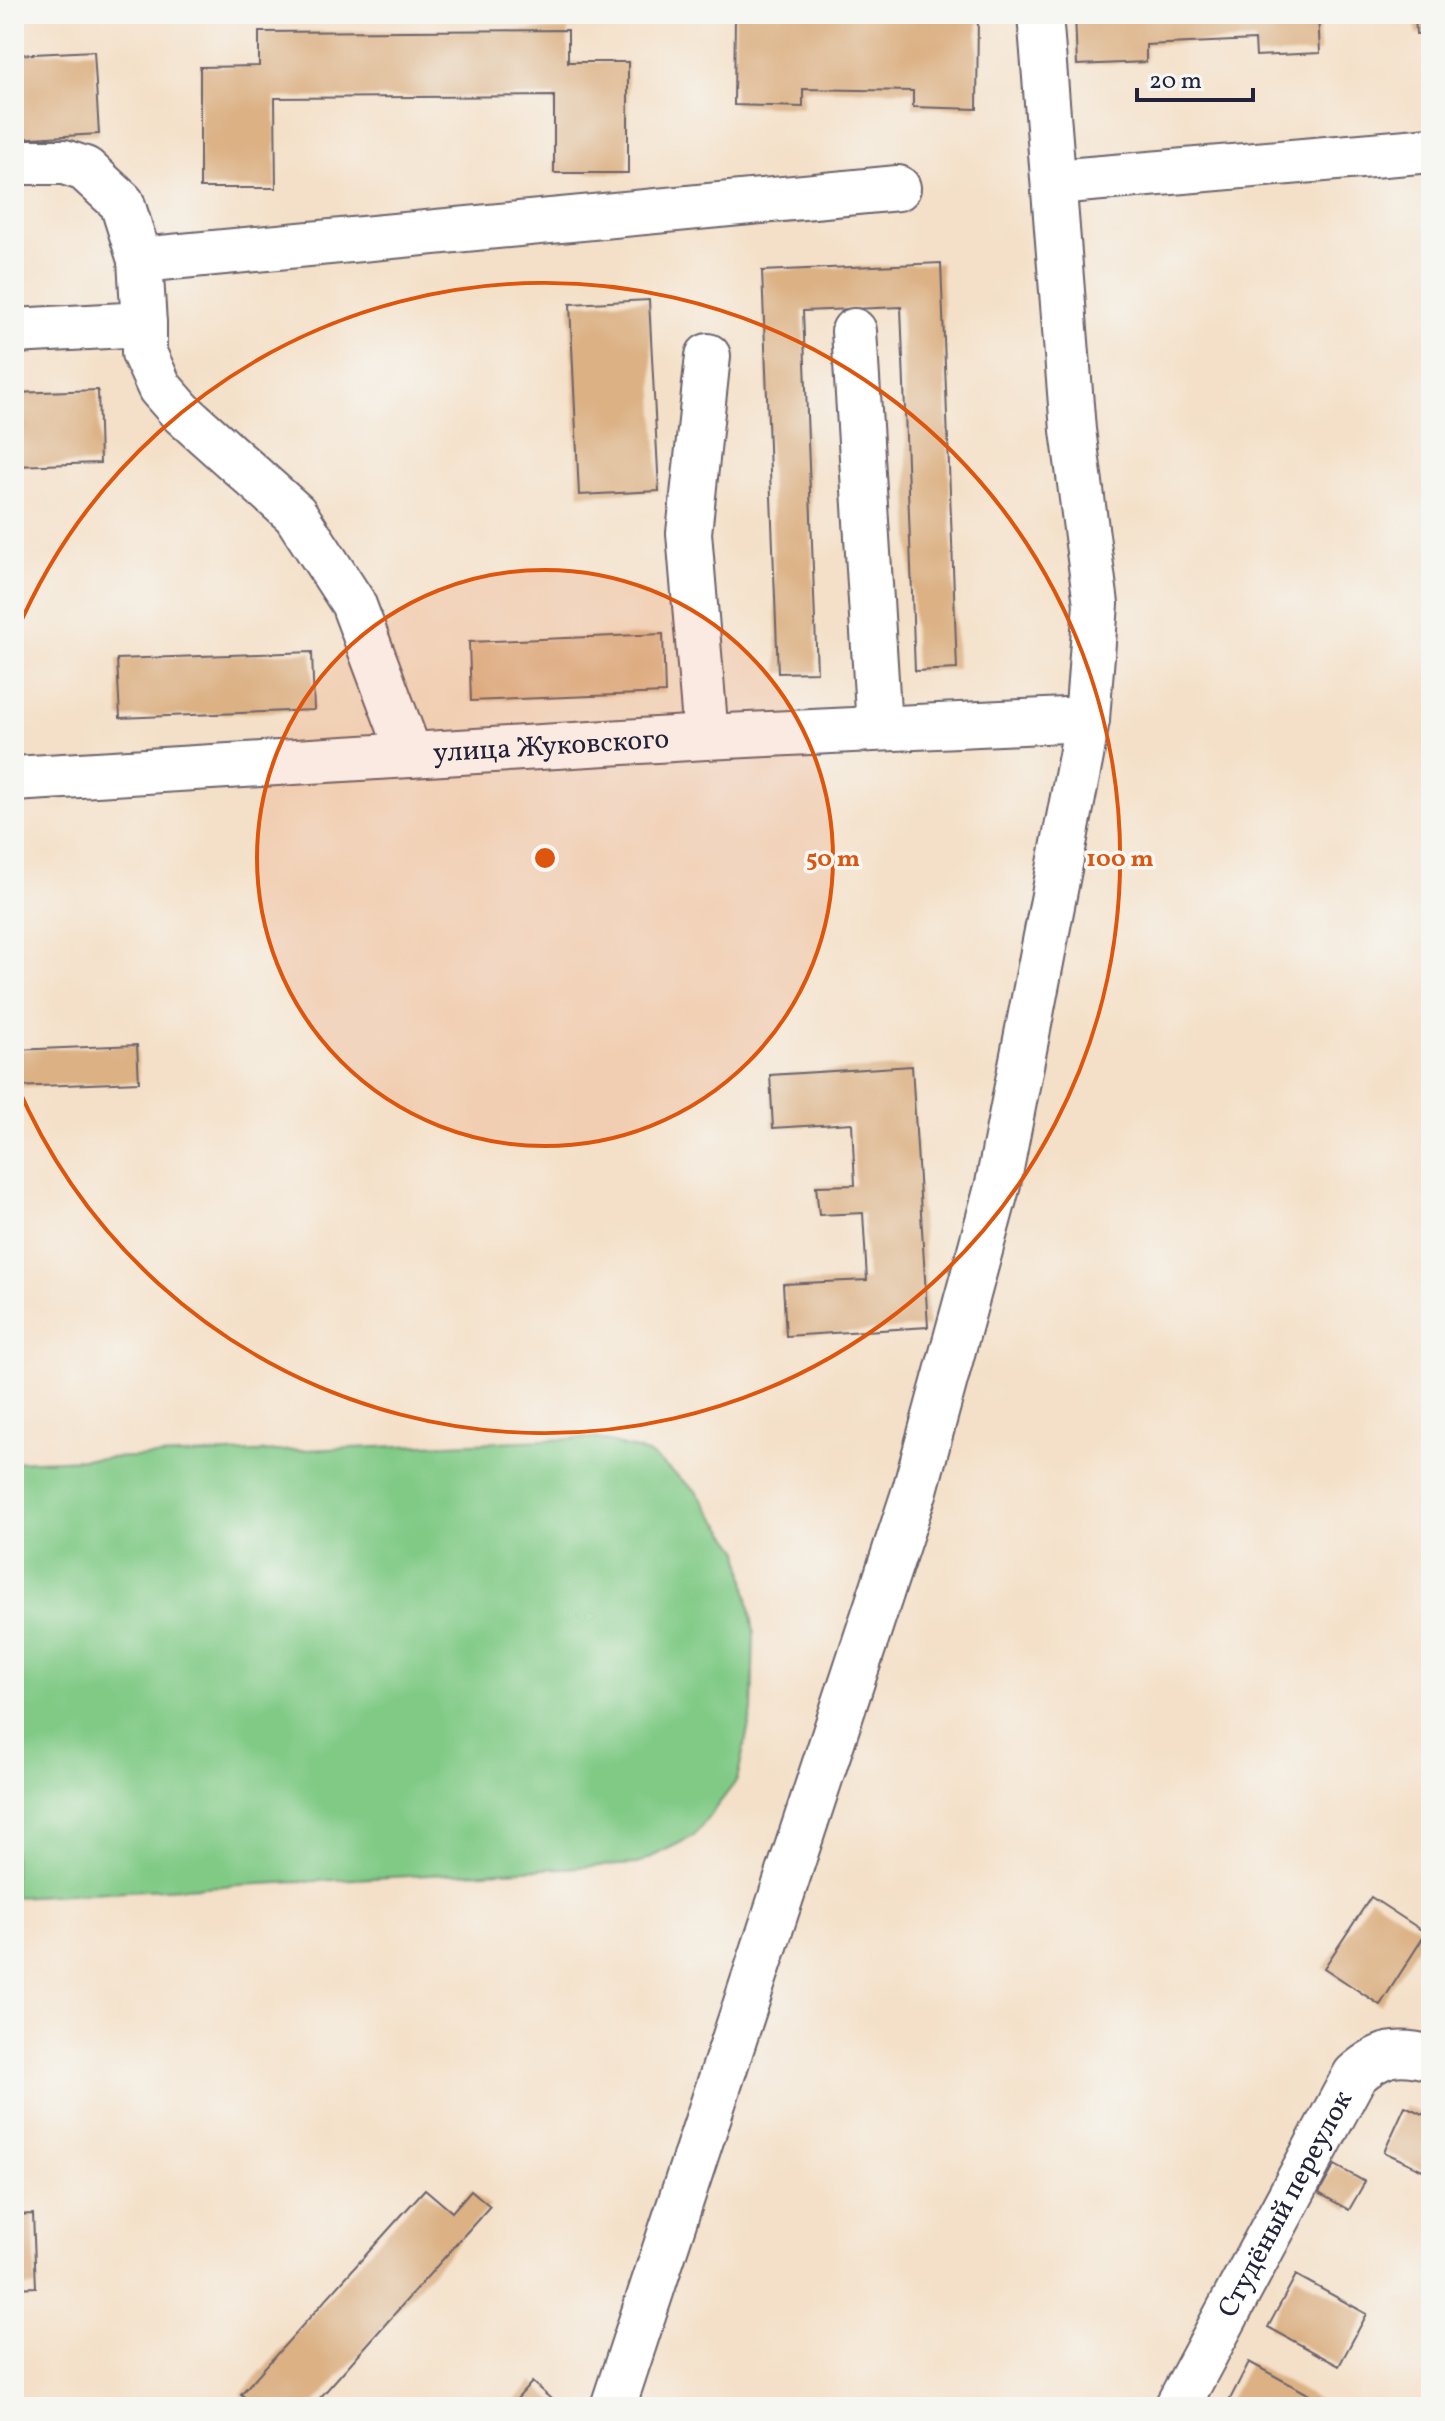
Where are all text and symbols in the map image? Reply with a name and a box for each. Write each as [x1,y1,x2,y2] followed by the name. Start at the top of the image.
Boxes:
[1137,52,1253,102] scale bar
[1149,65,1202,99] text: 20 m
[432,720,670,773] street label: улица Жуковского
[806,843,860,877] text: 50 m
[1086,843,1154,877] text: 100 m
[531,844,559,872] centre of rings
[1209,2084,1363,2325] street label: Студёный переулок

